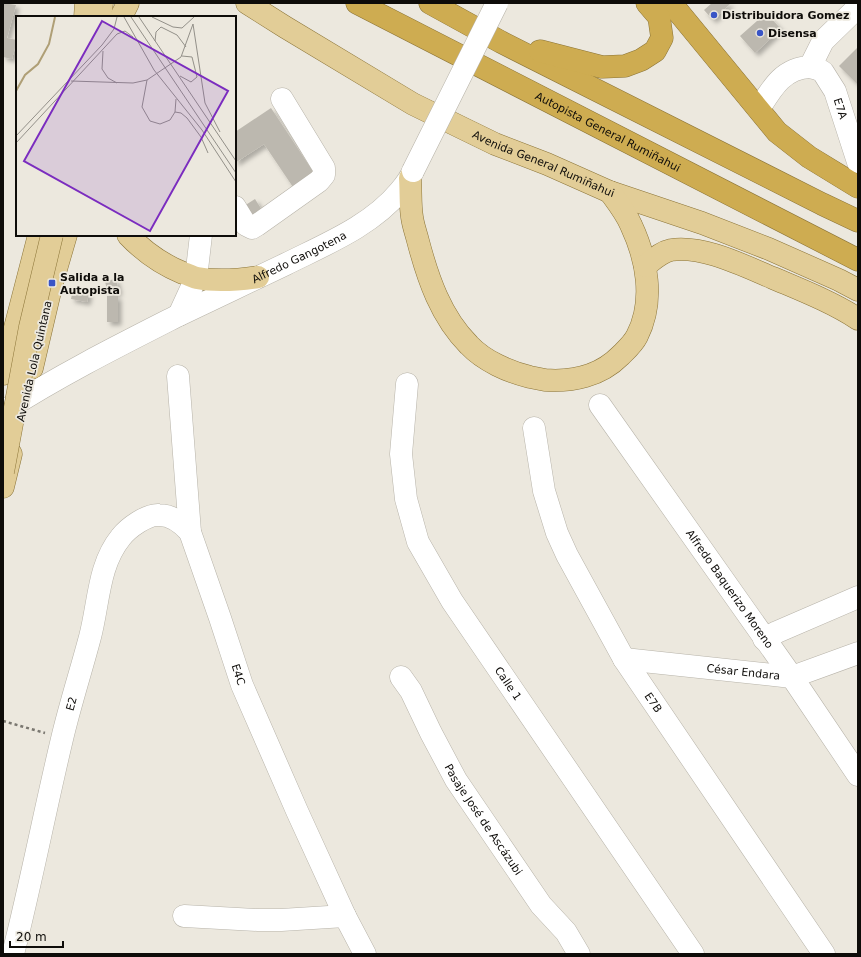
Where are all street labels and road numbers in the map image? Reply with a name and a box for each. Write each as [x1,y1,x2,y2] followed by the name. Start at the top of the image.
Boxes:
[533,90,683,175] street label: Autopista General Rumiñahui
[831,96,850,121] street label: E7A
[470,128,616,200] street label: Avenida General Rumiñahui
[250,229,349,286] street label: Alfredo Gangotena
[14,299,55,423] street label: Avenida Lola Quintana
[683,527,776,651] street label: Alfredo Baquerizo Moreno
[229,662,248,687] street label: E4C
[706,662,781,683] street label: César Endara
[492,664,524,703] street label: Calle 1
[642,690,664,715] street label: E7B
[64,695,80,712] street label: E2
[442,762,525,878] street label: Pasaje José de Ascázubi

